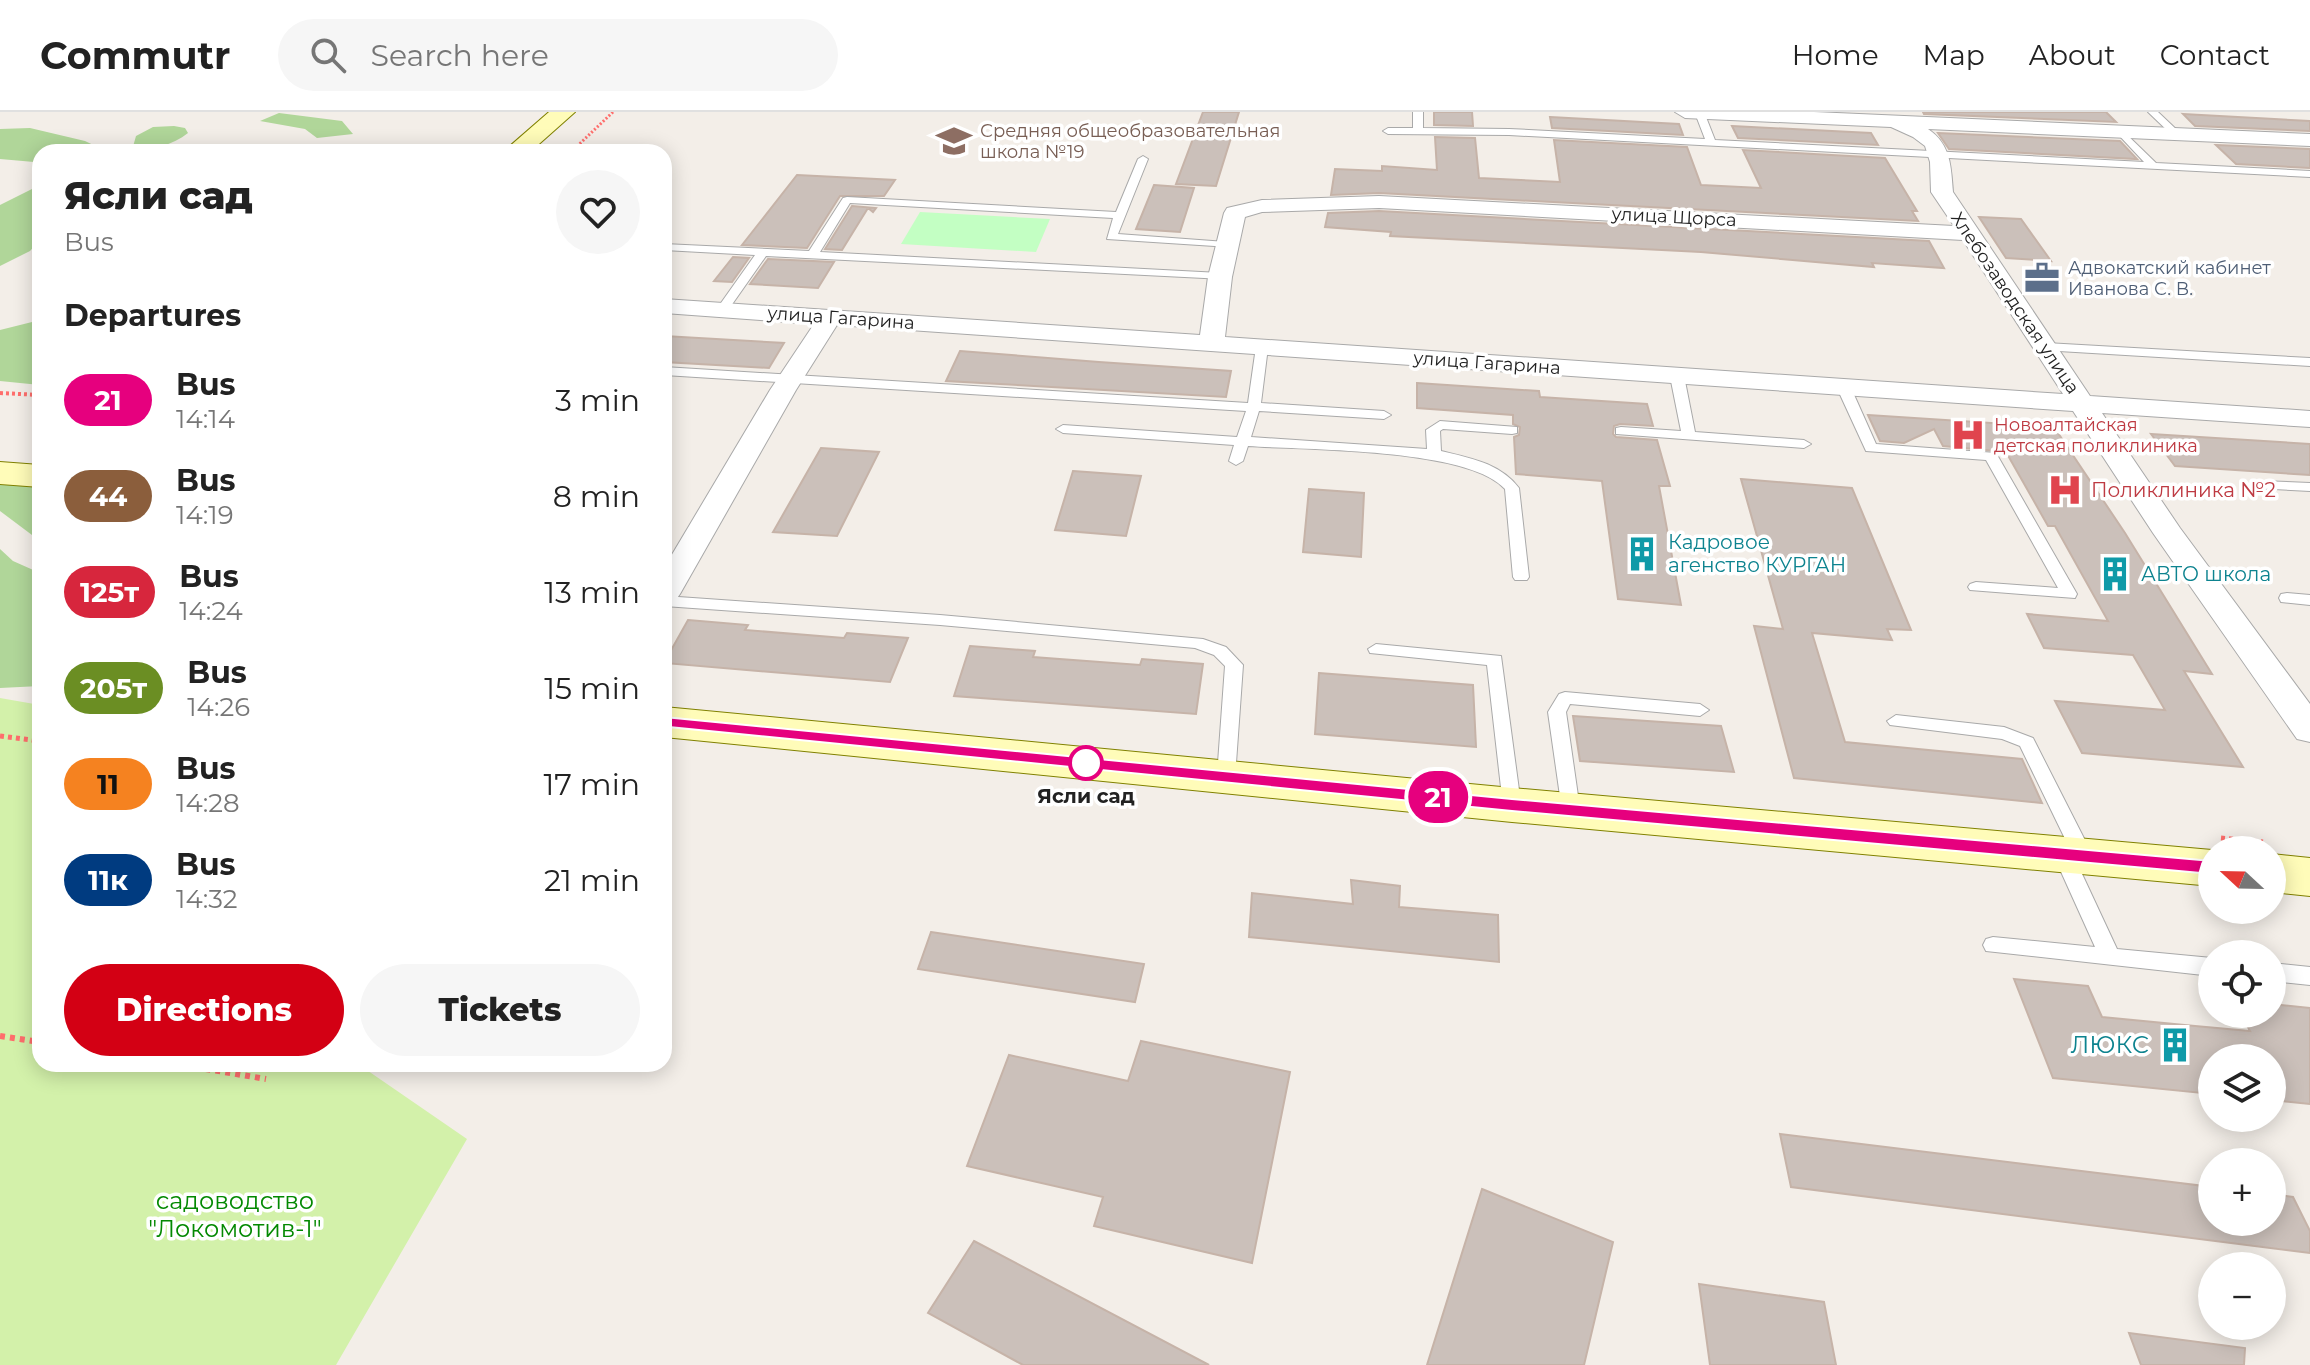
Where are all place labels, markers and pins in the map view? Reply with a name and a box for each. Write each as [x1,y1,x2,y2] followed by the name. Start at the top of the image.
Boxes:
[980,120,1280,163] place label: Средняя общеобразовательная школа №19
[935,122,973,160] school or university icon: Средняя общеобразовательная школа №19
[2068,257,2271,300] place label: Адвокатский кабинет Иванова С. В.
[2023,259,2061,297] office icon: Адвокатский кабинет Иванова С. В.
[1994,414,2198,457] place label: Новоалтайская детская поликлиника
[1949,416,1987,454] hospital icon: Новоалтайская детская поликлиника
[2046,471,2084,509] hospital icon: Поликлиника №2
[2091,478,2276,502] place label: Поликлиника №2
[1668,530,1846,577] place label: Кадровое агенство КУРГАН
[1623,535,1661,573] building icon: Кадровое агенство КУРГАН
[2096,555,2134,593] building icon: АВТО школа
[2141,562,2271,586] place label: АВТО школа
[1069,746,1103,780] marker: Ясли сад
[1037,784,1135,808] place label: Ясли сад
[2156,1026,2194,1064] building icon: ЛЮКС
[2071,1030,2149,1059] place label: ЛЮКС

